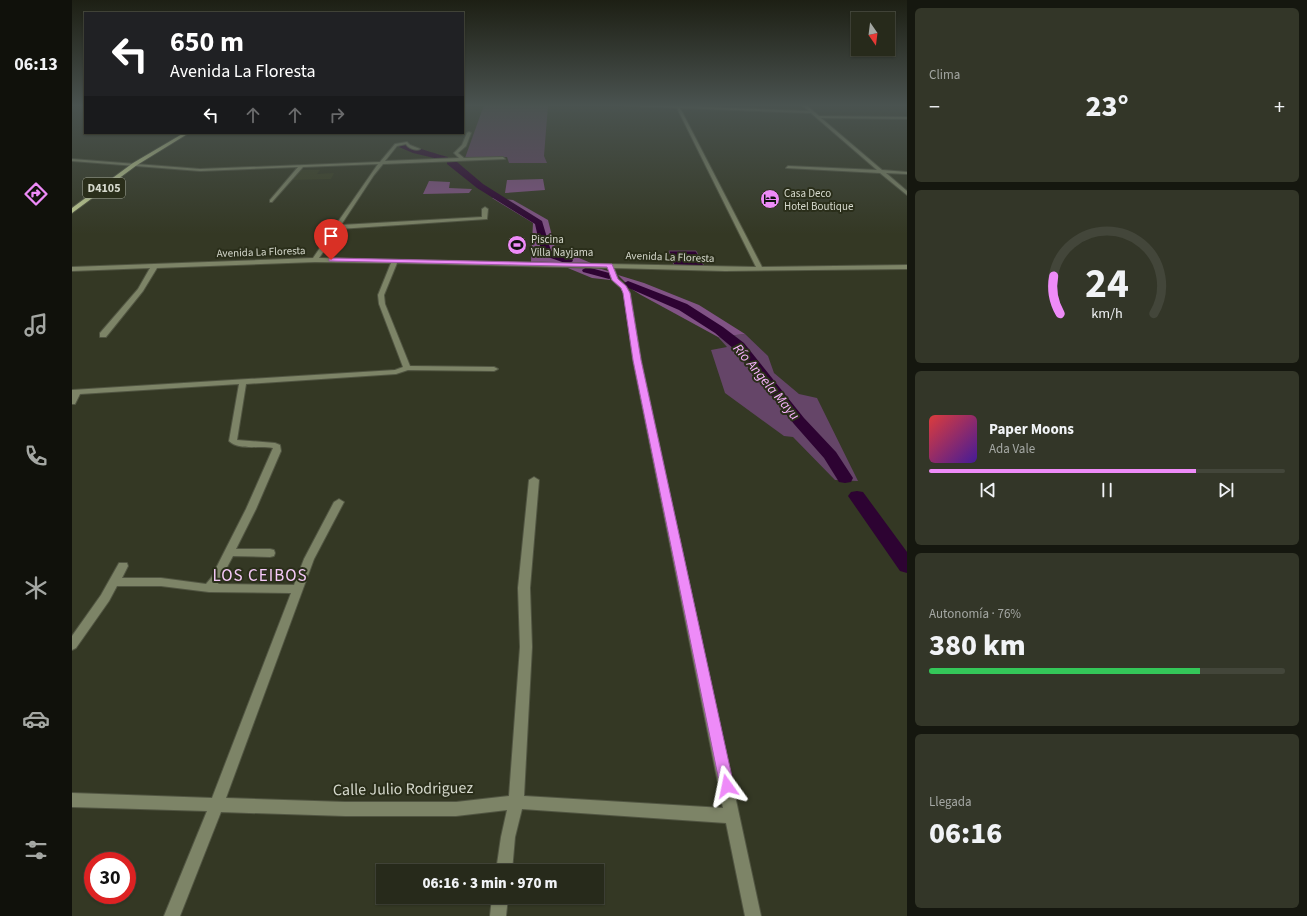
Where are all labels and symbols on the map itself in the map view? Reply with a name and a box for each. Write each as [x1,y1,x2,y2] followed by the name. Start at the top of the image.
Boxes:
[851,12,895,56] north arrow
[83,178,125,198] road number: D4105
[784,186,854,214] place label: Casa Deco Hotel Boutique
[759,188,781,210] hotel icon: Casa Deco Hotel Boutique
[314,219,348,260] pin
[531,232,593,260] place label: Piscina Villa Nayjama
[506,234,528,256] sports icon: Piscina Villa Nayjama
[216,243,306,261] street label: Avenida La Floresta
[625,248,715,266] street label: Avenida La Floresta
[728,339,804,425] water label: Río Angela Mayu
[212,564,308,588] district label: LOS CEIBOS
[706,765,748,807] position arrow
[333,777,473,801] street label: Calle Julio Rodriguez
[84,852,136,904] speed limit sign: 30

